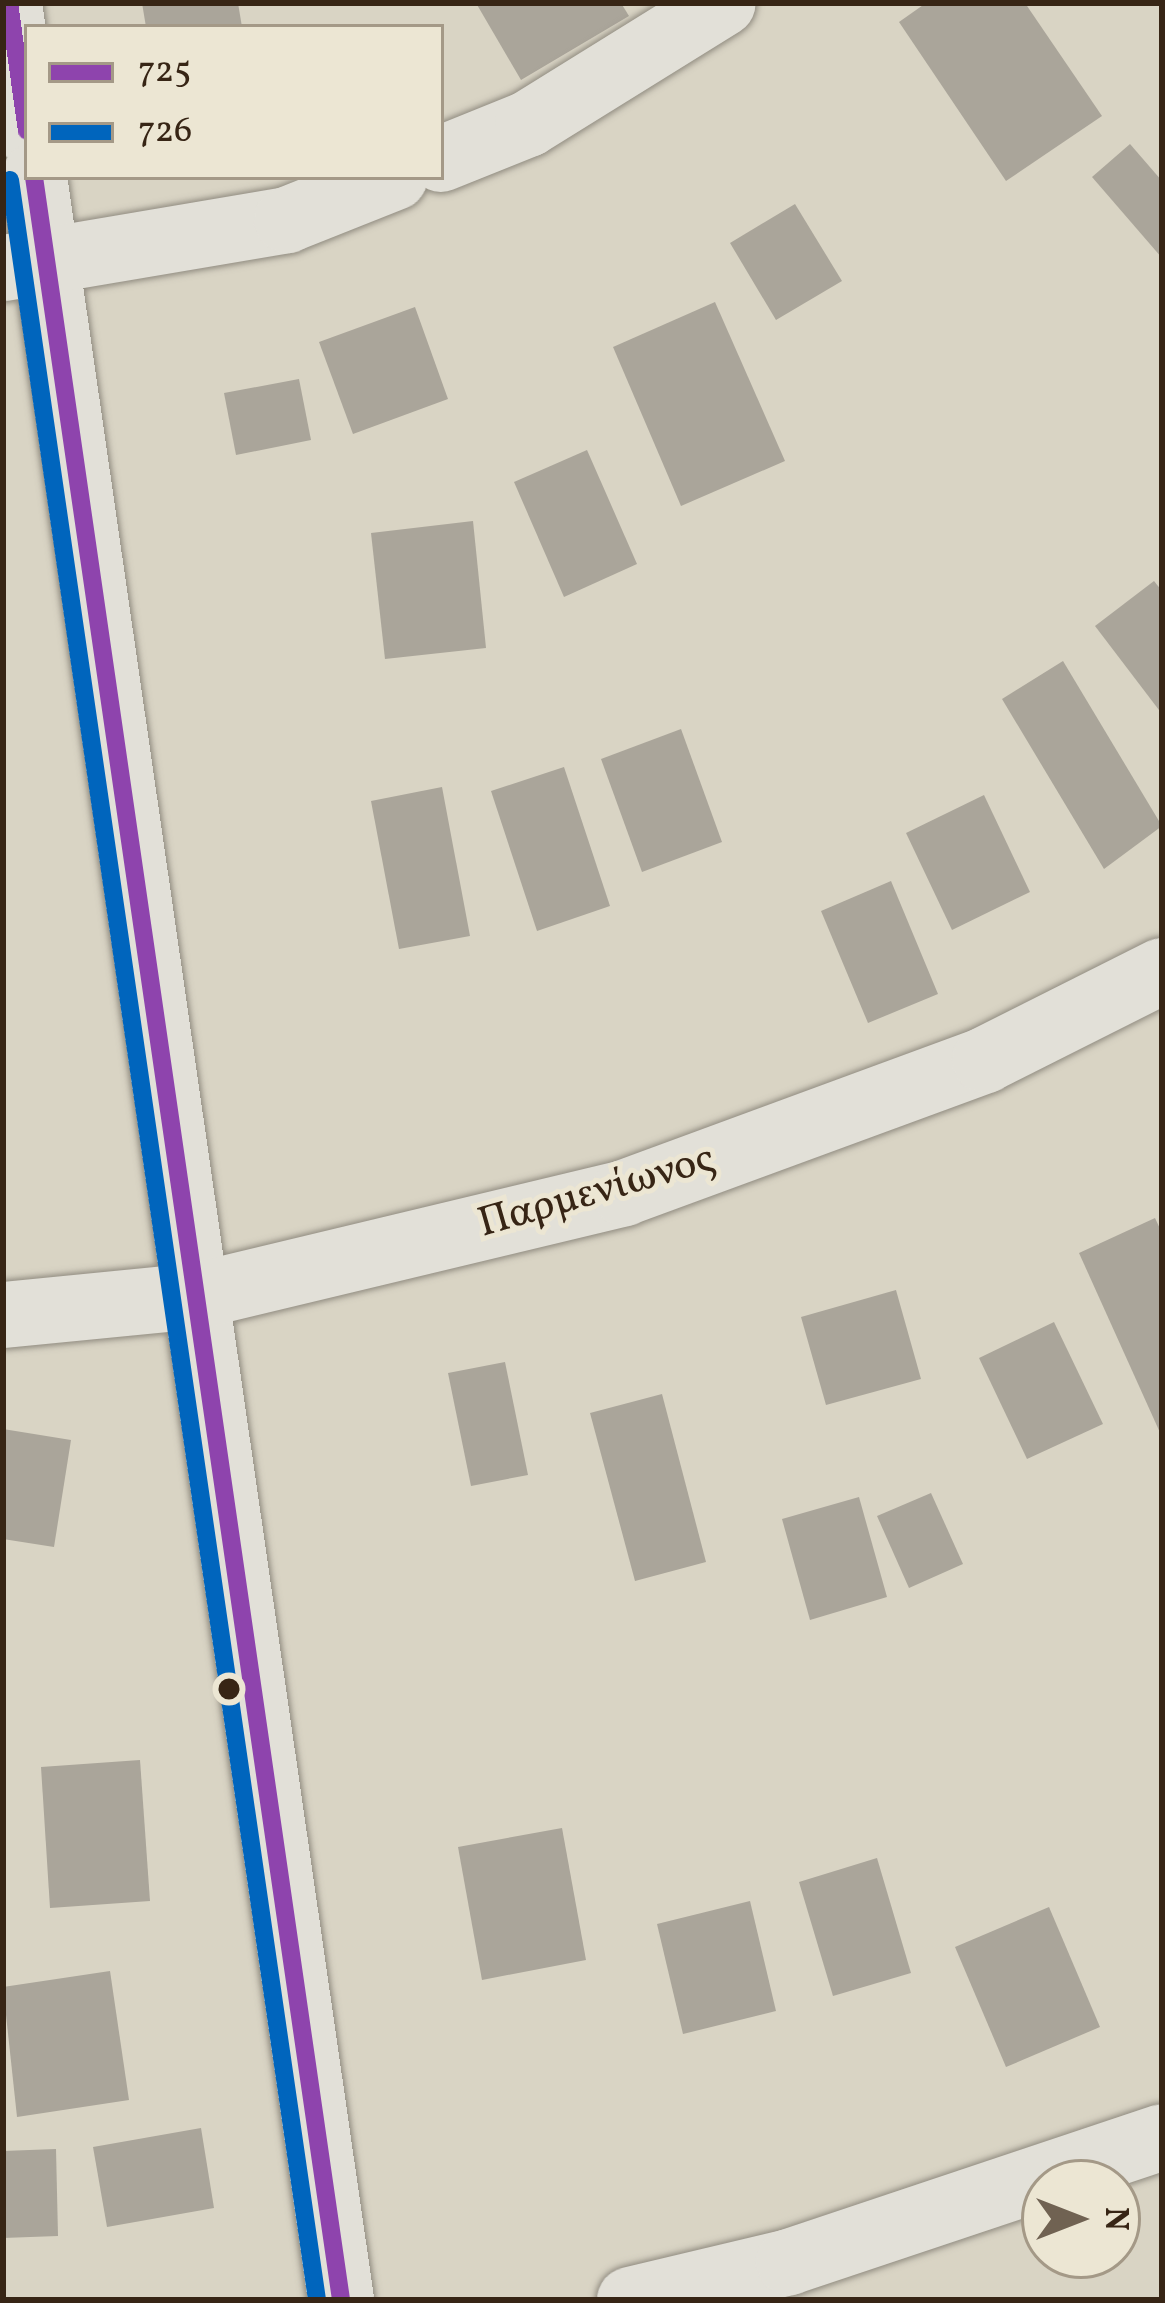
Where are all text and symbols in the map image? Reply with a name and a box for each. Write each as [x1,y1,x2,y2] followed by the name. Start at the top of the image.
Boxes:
[24,24,444,180] legend
[138,47,191,97] text: 725
[138,107,192,157] text: 726
[473,1135,721,1251] street label: Παρμενίωνος
[218,1678,240,1700] unlabelled marker
[1021,2159,1141,2279] north arrow
[1091,2207,1137,2231] text: N

